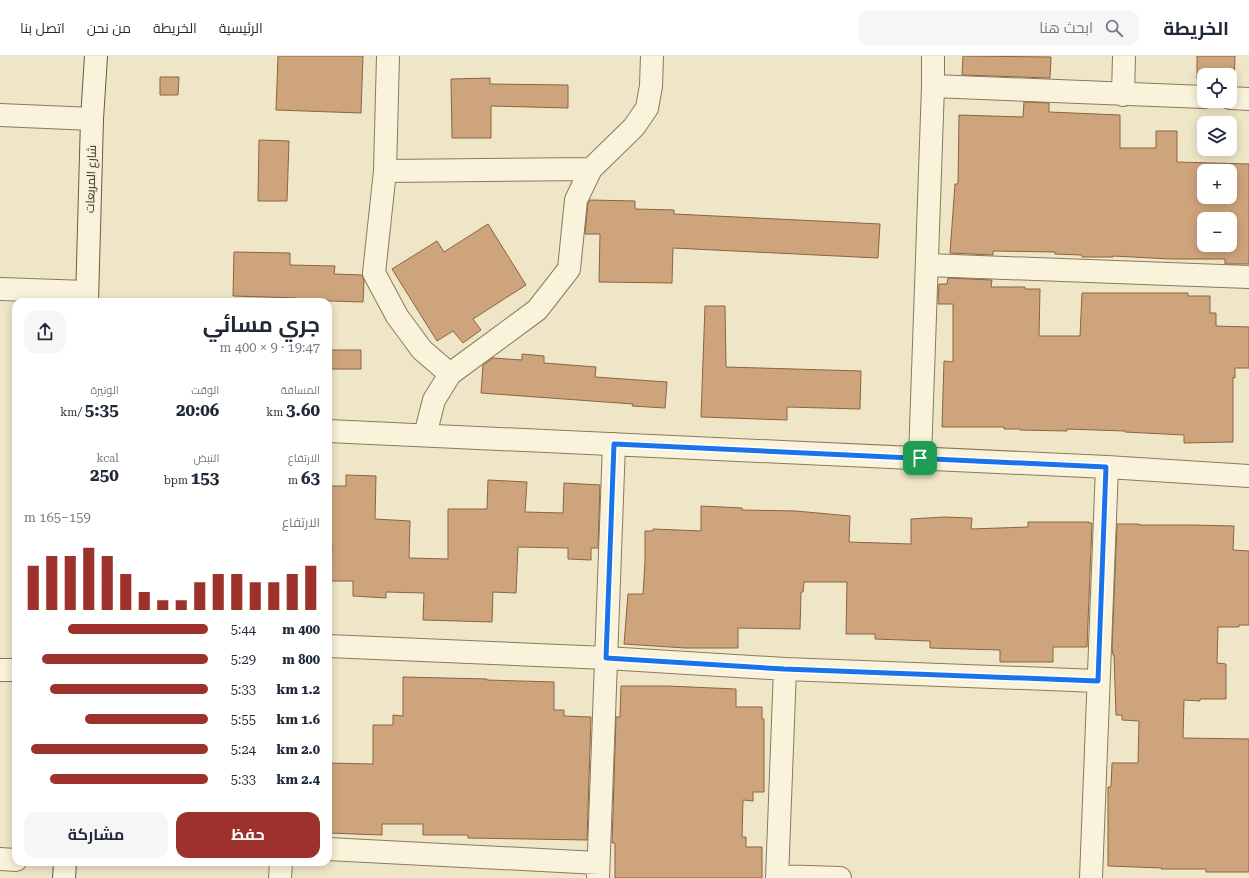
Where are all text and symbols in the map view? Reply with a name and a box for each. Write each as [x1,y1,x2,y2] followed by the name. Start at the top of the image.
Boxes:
[859,10,1139,46] search box
[1103,17,1125,39] icon: search
[1163,17,1229,40] text: الخريطة
[1039,19,1093,37] text: ابحث هنا
[20,20,65,36] text: اتصل بنا
[87,20,131,36] text: من نحن
[153,20,197,36] text: الخريطة
[219,20,263,36] text: الرئيسية
[1197,68,1237,252] map controls
[1197,68,1237,108] button: locate
[1197,116,1237,156] button: layers
[83,145,100,213] street label: شارع المربعات
[1197,164,1237,204] button: +
[1197,212,1237,252] button: −
[24,311,66,353] button: share
[203,312,320,337] text: جري مسائي
[220,340,320,355] text: 19:47 · 9 × 400 m
[90,384,119,397] text: الوتيرة
[191,384,219,397] text: الوقت
[281,384,320,397] text: المسافة
[85,400,119,420] text: 5:35
[176,400,219,420] text: 20:06
[286,400,320,420] text: 3.60
[60,406,85,419] text: /km
[266,406,286,419] text: km
[903,441,937,475] pin
[909,447,931,469] icon: arrive
[97,452,119,465] text: kcal
[193,452,219,465] text: النبض
[288,452,320,465] text: الارتفاع
[90,465,119,485] text: 250
[191,468,219,488] text: 153
[301,468,320,488] text: 63
[164,474,191,487] text: bpm
[288,474,301,487] text: m
[24,510,91,525] text: 159–165 m
[282,515,320,530] text: الارتفاع
[231,622,256,637] text: 5:44
[282,622,320,637] text: 400 m
[231,652,256,667] text: 5:29
[282,652,320,667] text: 800 m
[231,682,256,697] text: 5:33
[277,682,320,697] text: 1.2 km
[231,712,256,727] text: 5:55
[277,712,320,727] text: 1.6 km
[231,742,256,757] text: 5:24
[277,742,320,757] text: 2.0 km
[231,772,256,787] text: 5:33
[277,772,320,787] text: 2.4 km
[24,812,168,858] button: مشاركة
[176,812,320,858] button: حفظ

